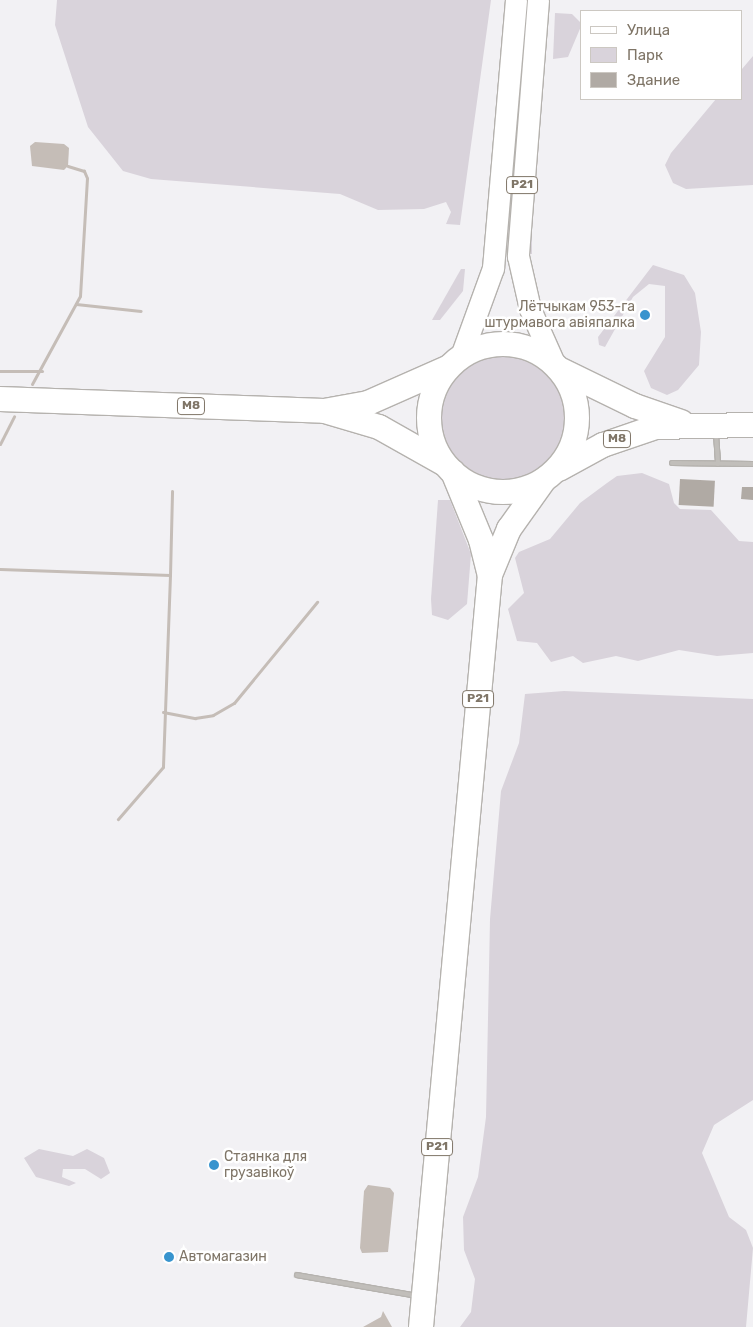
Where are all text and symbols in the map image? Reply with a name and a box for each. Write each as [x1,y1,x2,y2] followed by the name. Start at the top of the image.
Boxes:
[580,10,743,100] legend
[627,21,670,39] text: Улица
[627,46,663,64] text: Парк
[627,71,680,89] text: Здание
[506,176,538,194] road number: Р21
[484,299,635,332] place label: Лётчыкам 953-га штурмавога авіяпалка
[639,309,651,321] marker: Лётчыкам 953-га штурмавога авіяпалка
[176,396,206,416] road number: М8
[602,429,632,448] road number: М8
[462,690,494,709] road number: Р21
[421,1138,453,1156] road number: Р21
[224,1149,307,1182] place label: Стаянка для грузавікоў
[208,1159,220,1171] marker: Стаянка для грузавікоў
[179,1249,267,1265] place label: Автомагазин
[163,1251,175,1263] marker: Автомагазин

